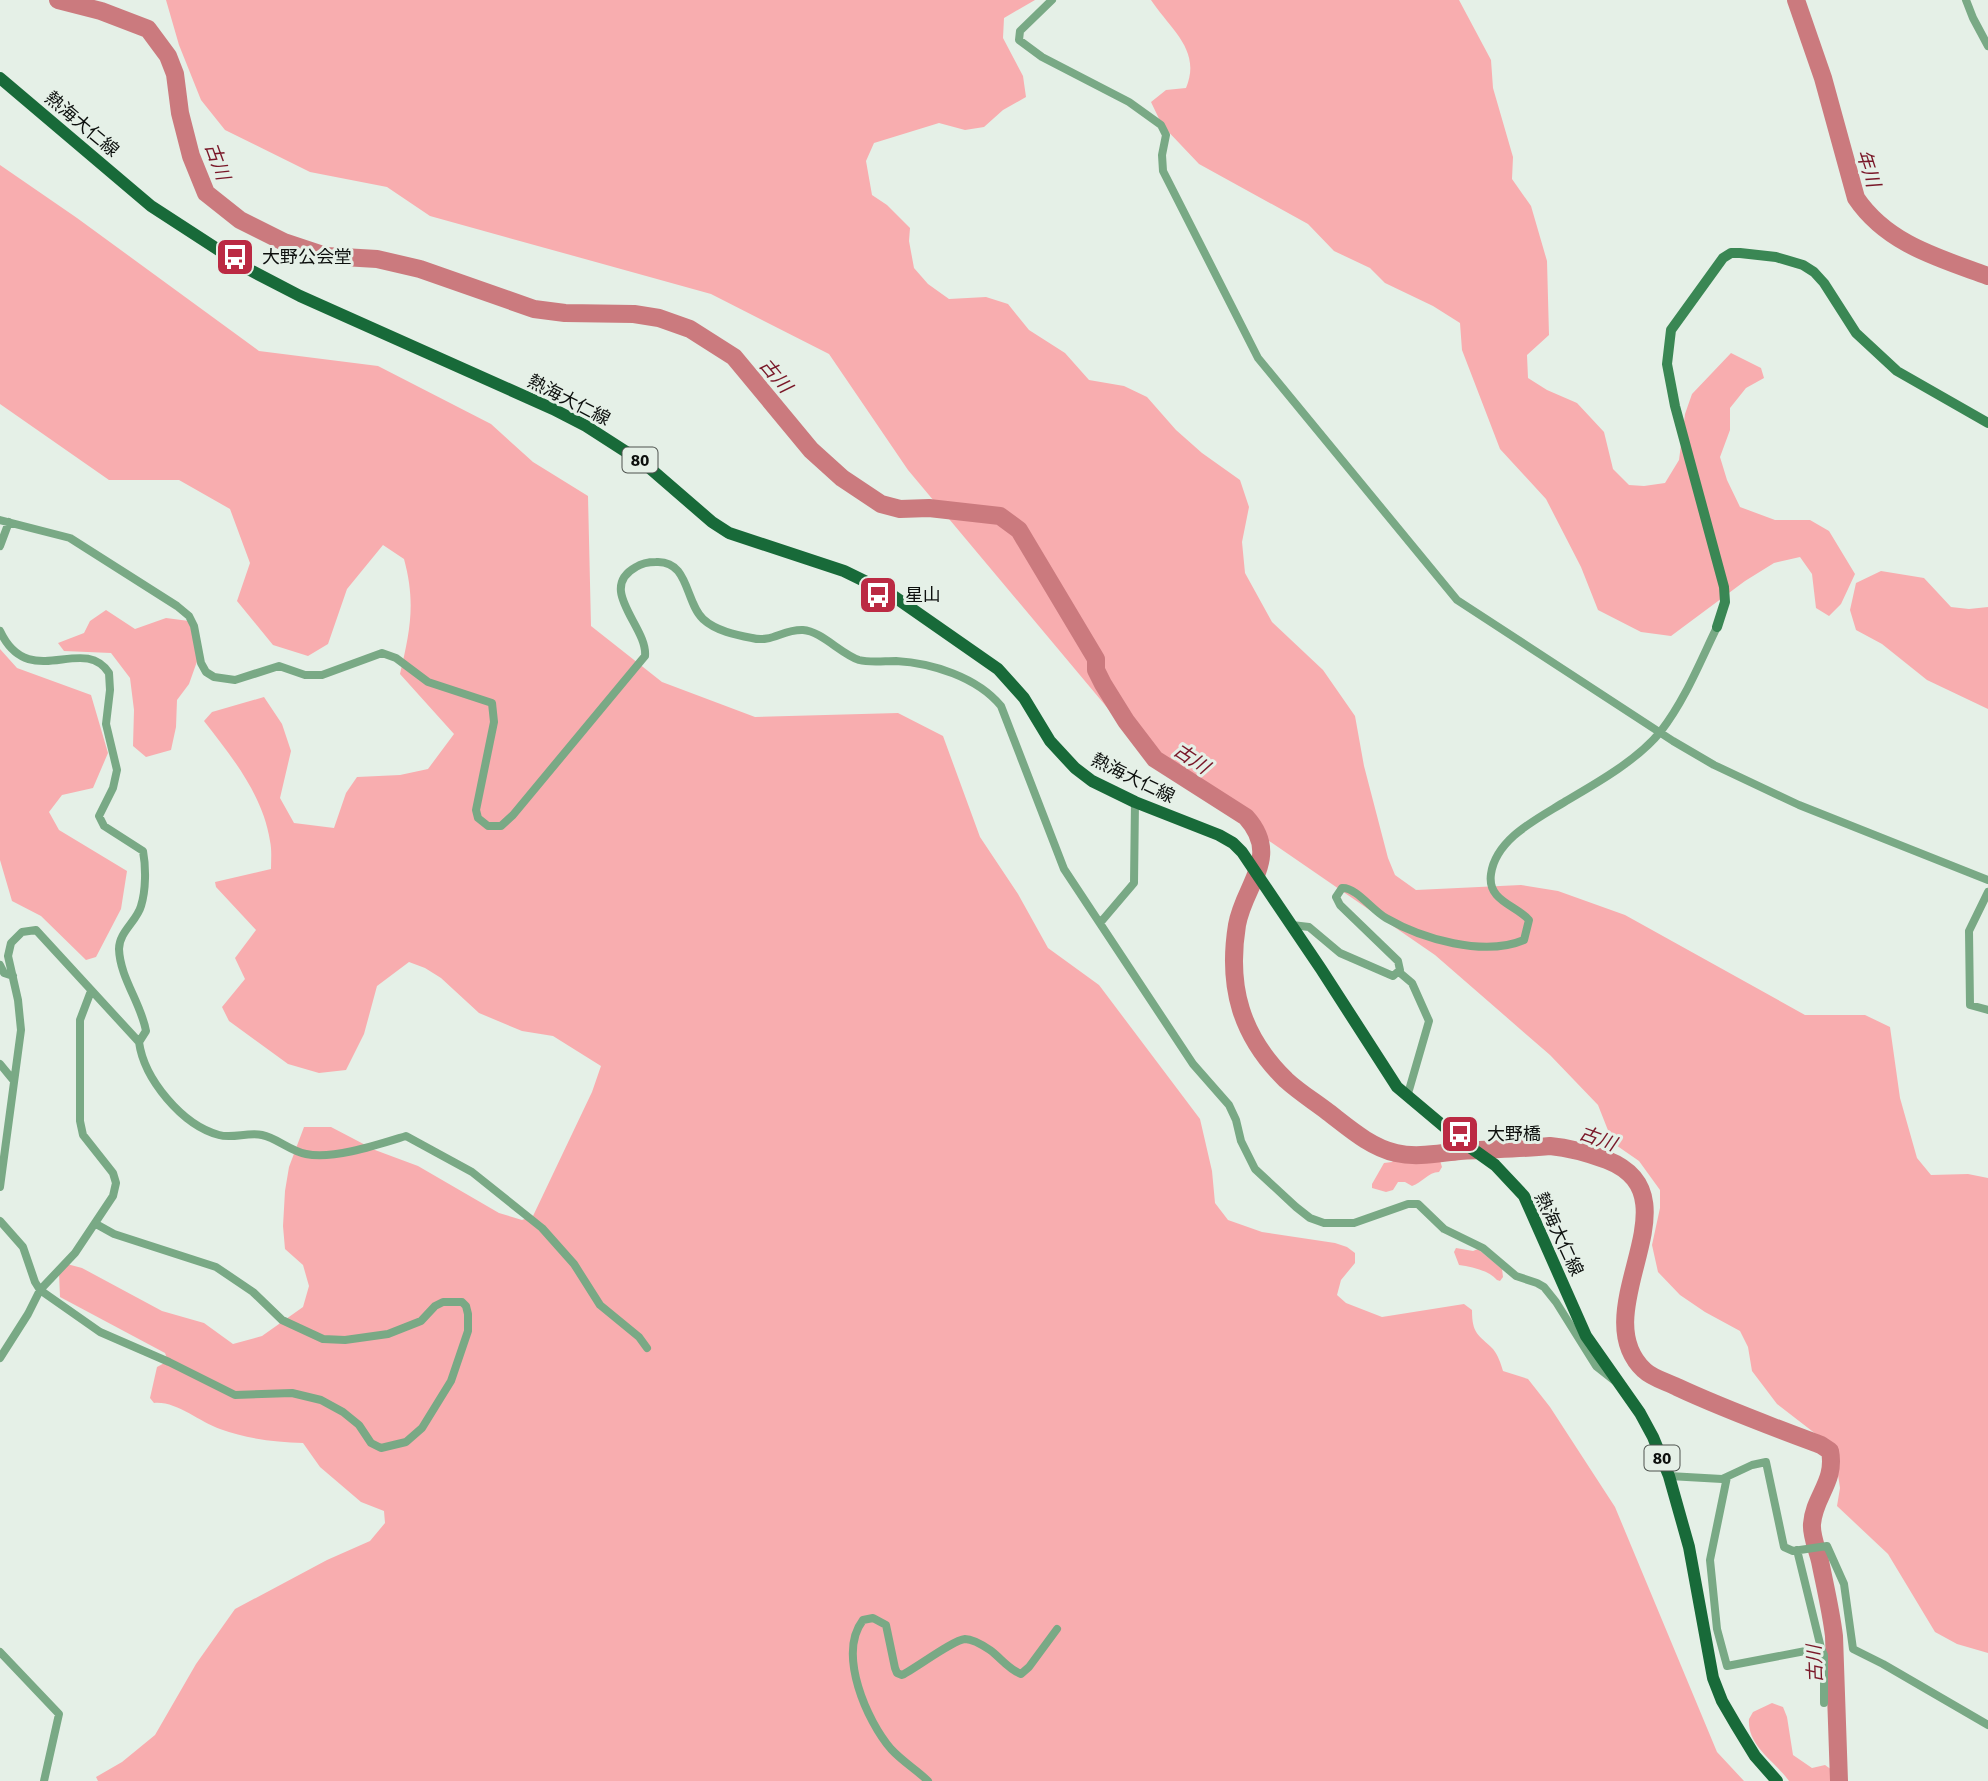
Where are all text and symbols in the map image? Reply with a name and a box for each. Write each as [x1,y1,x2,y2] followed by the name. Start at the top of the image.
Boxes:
[40,87,124,161] street label: 熱海大仁線
[200,139,236,185] water label: 古川
[1852,147,1886,192] water label: 年川
[214,236,256,278] bus stop icon: 大野公会堂
[262,246,352,268] place label: 大野公会堂
[755,353,798,399] water label: 古川
[524,370,614,430] street label: 熱海大仁線
[622,447,658,472] road number: 80
[857,574,899,616] bus stop icon: 星山
[905,584,941,606] place label: 星山
[1170,738,1216,780] water label: 古川
[1088,748,1178,808] street label: 熱海大仁線
[1439,1113,1481,1155] bus stop icon: 大野橋
[1576,1121,1621,1156] water label: 古川
[1487,1123,1541,1145] place label: 大野橋
[1530,1189,1588,1279] street label: 熱海大仁線
[1644,1446,1680,1470] road number: 80
[1802,1643,1827,1683] water label: 古川

